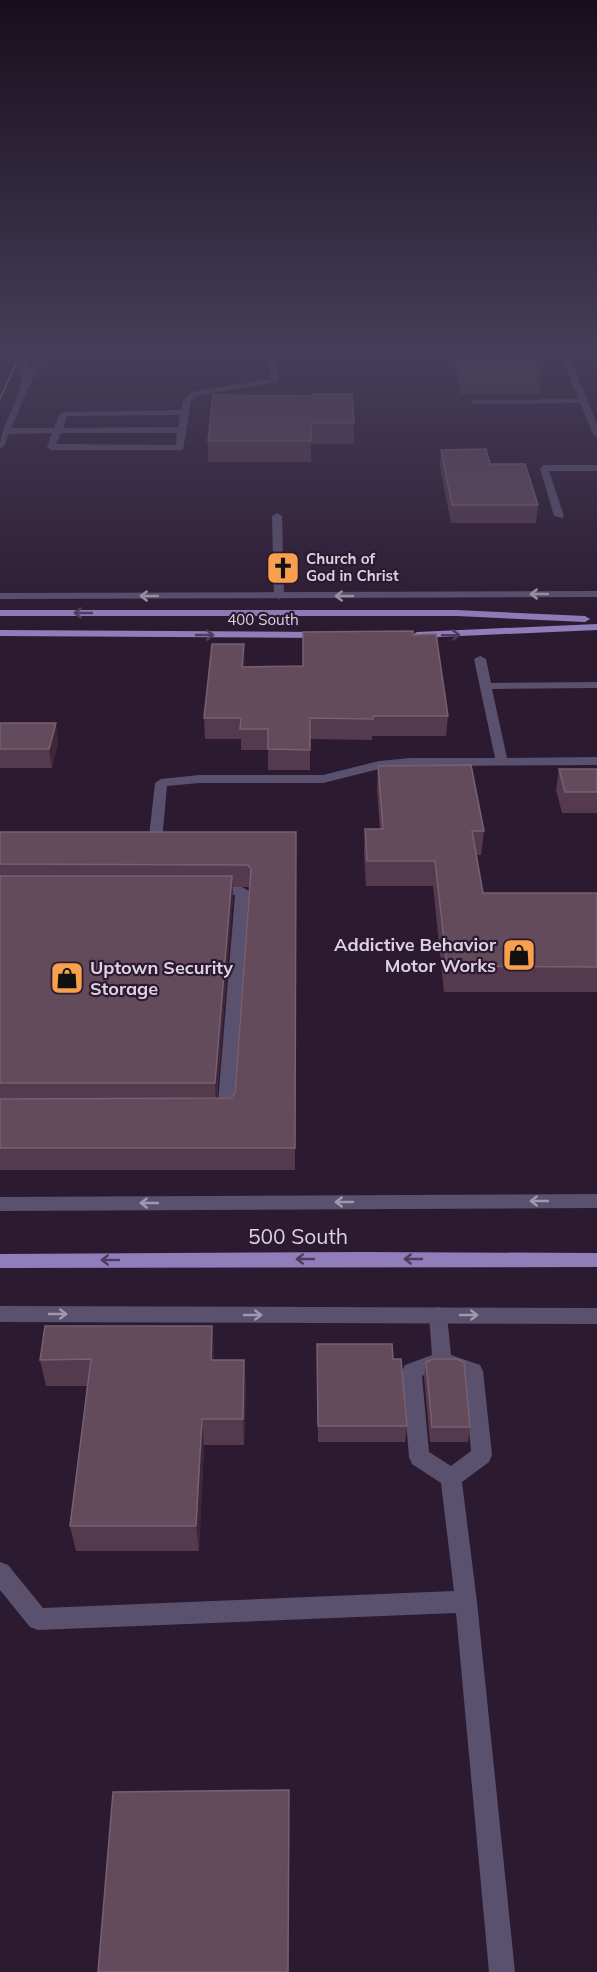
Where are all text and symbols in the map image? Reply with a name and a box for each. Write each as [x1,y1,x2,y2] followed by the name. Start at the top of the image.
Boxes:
[306,549,399,585] place label: Church of God in Christ
[265,550,301,586] church icon: Church of God in Christ
[529,588,549,600] one-way arrow
[139,590,159,602] one-way arrow
[334,590,354,601] one-way arrow
[73,607,93,619] one-way arrow
[227,610,299,629] street label: 400 South
[195,629,215,641] one-way arrow
[440,629,460,641] one-way arrow
[334,933,497,977] place label: Addictive Behavior Motor Works
[501,937,537,973] shop icon: Addictive Behavior Motor Works
[90,956,233,1000] place label: Uptown Security Storage
[49,960,85,996] shop icon: Uptown Security Storage
[529,1195,549,1207] one-way arrow
[334,1196,354,1208] one-way arrow
[139,1197,159,1209] one-way arrow
[248,1223,348,1249] street label: 500 South
[295,1253,315,1265] one-way arrow
[403,1253,423,1265] one-way arrow
[100,1254,120,1266] one-way arrow
[48,1308,68,1320] one-way arrow
[243,1309,263,1321] one-way arrow
[459,1309,479,1321] one-way arrow

